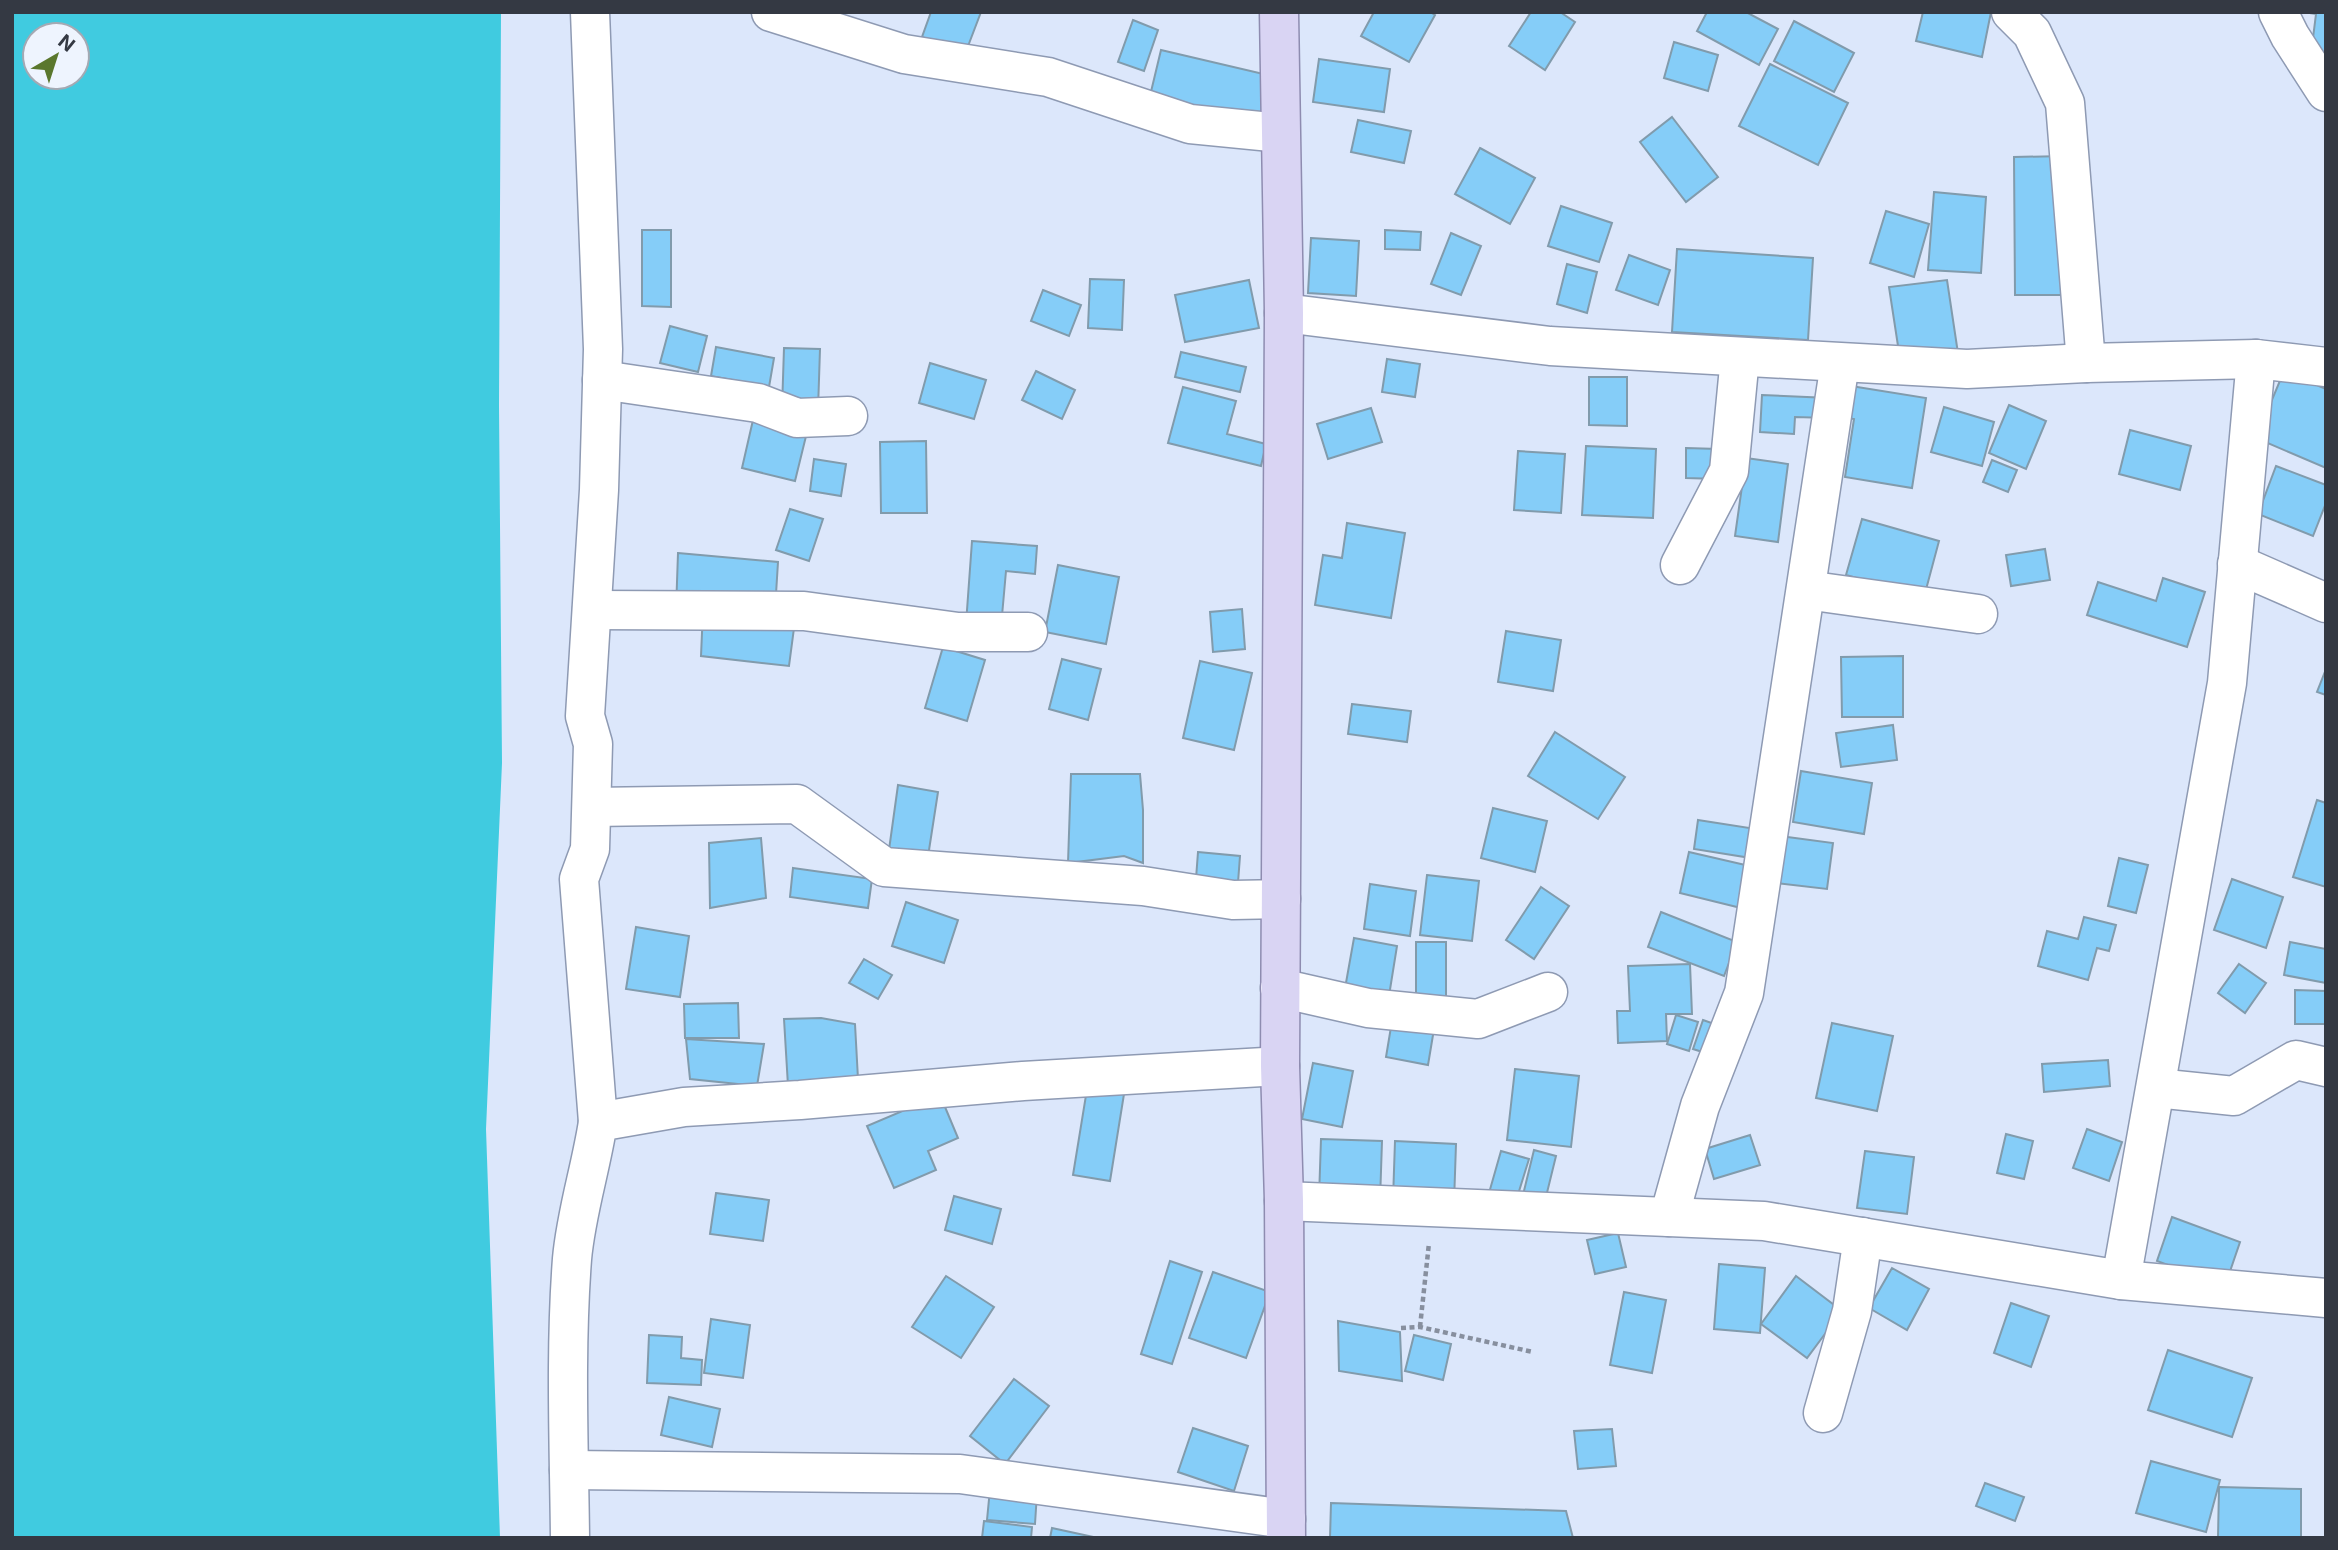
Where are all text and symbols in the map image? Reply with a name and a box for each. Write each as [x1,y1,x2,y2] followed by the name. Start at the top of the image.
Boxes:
[21,21,91,91] north arrow
[54,30,79,57] text: N

